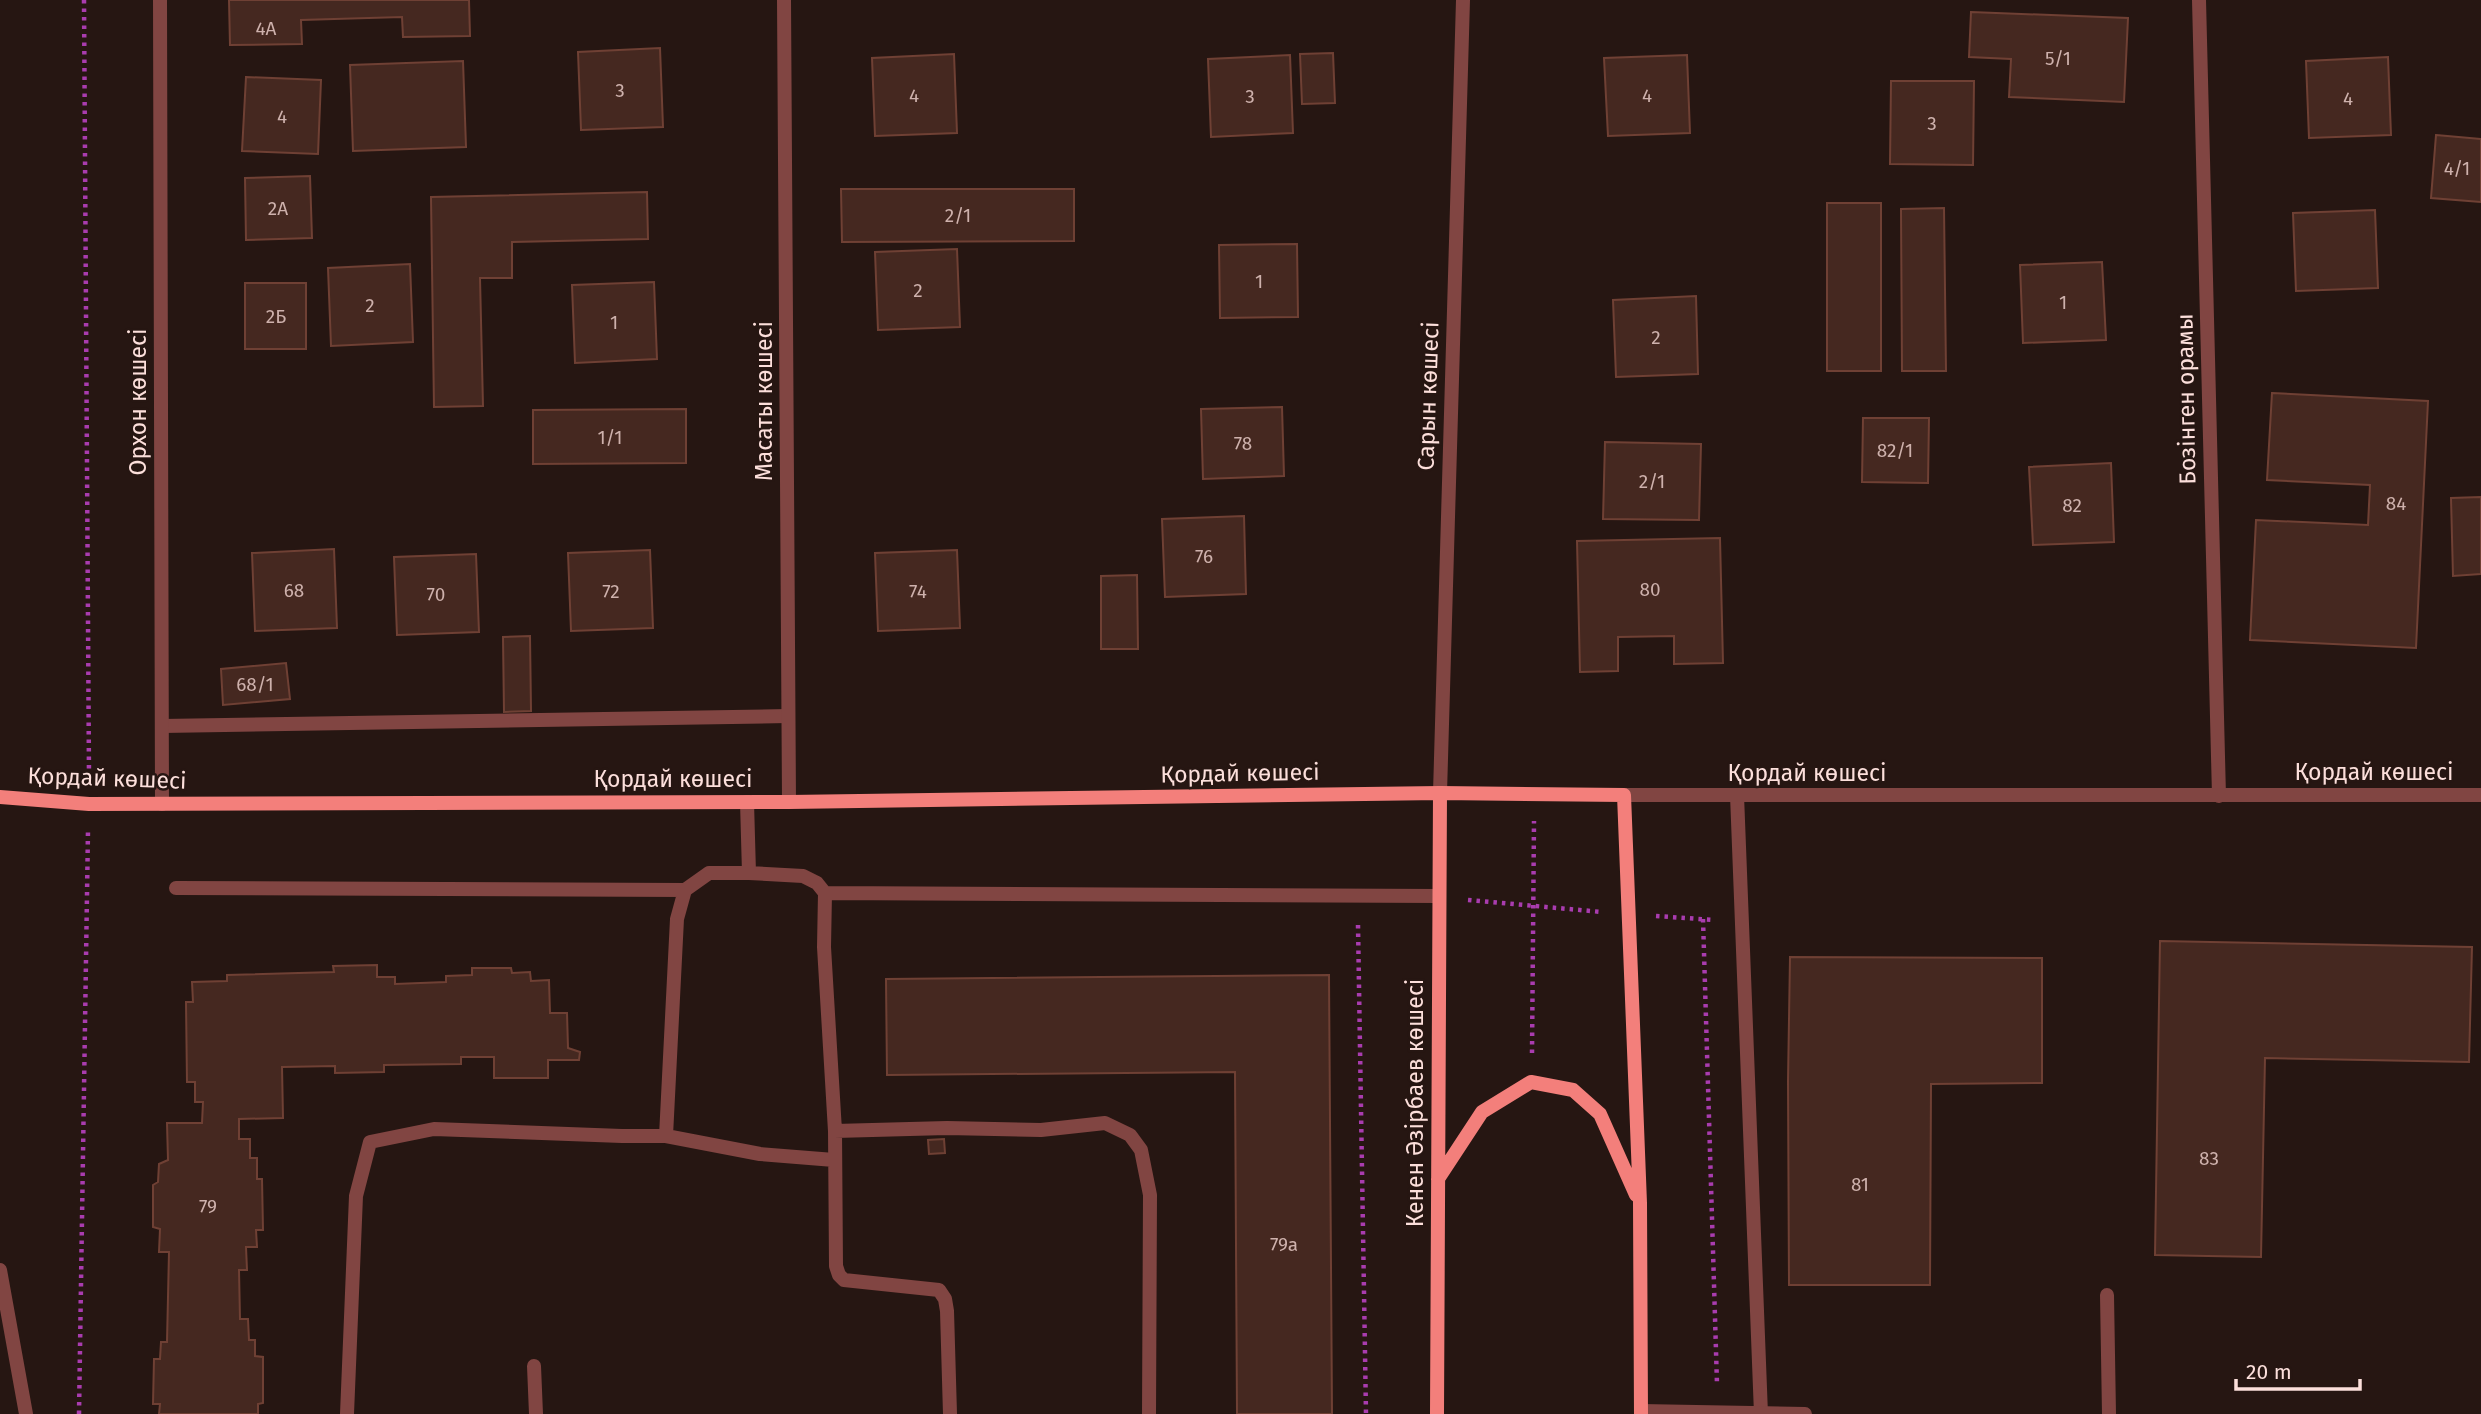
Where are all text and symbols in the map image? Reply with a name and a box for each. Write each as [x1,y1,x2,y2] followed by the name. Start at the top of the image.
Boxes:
[256,17,277,40] house number: 4А
[2045,47,2071,70] house number: 5/1
[615,79,625,102] house number: 3
[909,84,919,107] house number: 4
[1642,84,1652,107] house number: 4
[1245,85,1255,108] house number: 3
[2343,87,2353,110] house number: 4
[277,105,287,128] house number: 4
[1927,112,1937,135] house number: 3
[2444,157,2470,180] house number: 4/1
[268,197,288,220] house number: 2А
[945,204,971,227] house number: 2/1
[1255,270,1263,293] house number: 1
[913,279,923,302] house number: 2
[2059,291,2067,314] house number: 1
[365,294,375,317] house number: 2
[266,305,286,328] house number: 2Б
[610,311,618,334] house number: 1
[2171,313,2201,485] street label: Бозінген орамы
[750,321,778,481] street label: Масаты көшесі
[1411,321,1445,471] street label: Сарын көшесі
[1651,326,1661,349] house number: 2
[124,329,152,475] street label: Орхон көшесі
[597,426,623,449] house number: 1/1
[1234,432,1252,455] house number: 78
[1877,439,1913,462] house number: 82/1
[1639,470,1665,493] house number: 2/1
[2386,492,2406,515] house number: 84
[2062,494,2082,517] house number: 82
[1195,545,1213,568] house number: 76
[1639,578,1661,601] house number: 80
[284,579,304,602] house number: 68
[602,580,620,603] house number: 72
[909,580,927,603] house number: 74
[427,583,445,606] house number: 70
[236,673,274,696] house number: 68/1
[1160,758,1320,788] street label: Қордай көшесі
[2294,758,2454,786] street label: Қордай көшесі
[1727,759,1887,787] street label: Қордай көшесі
[27,761,187,795] street label: Қордай көшесі
[593,765,753,793] street label: Қордай көшесі
[1401,979,1429,1227] street label: Кенен Әзірбаев көшесі
[2199,1147,2219,1170] house number: 83
[1851,1173,1869,1196] house number: 81
[199,1195,217,1218] house number: 79
[1270,1233,1298,1256] house number: 79а
[2236,1348,2360,1392] scale bar
[2246,1359,2292,1385] text: 20 m

